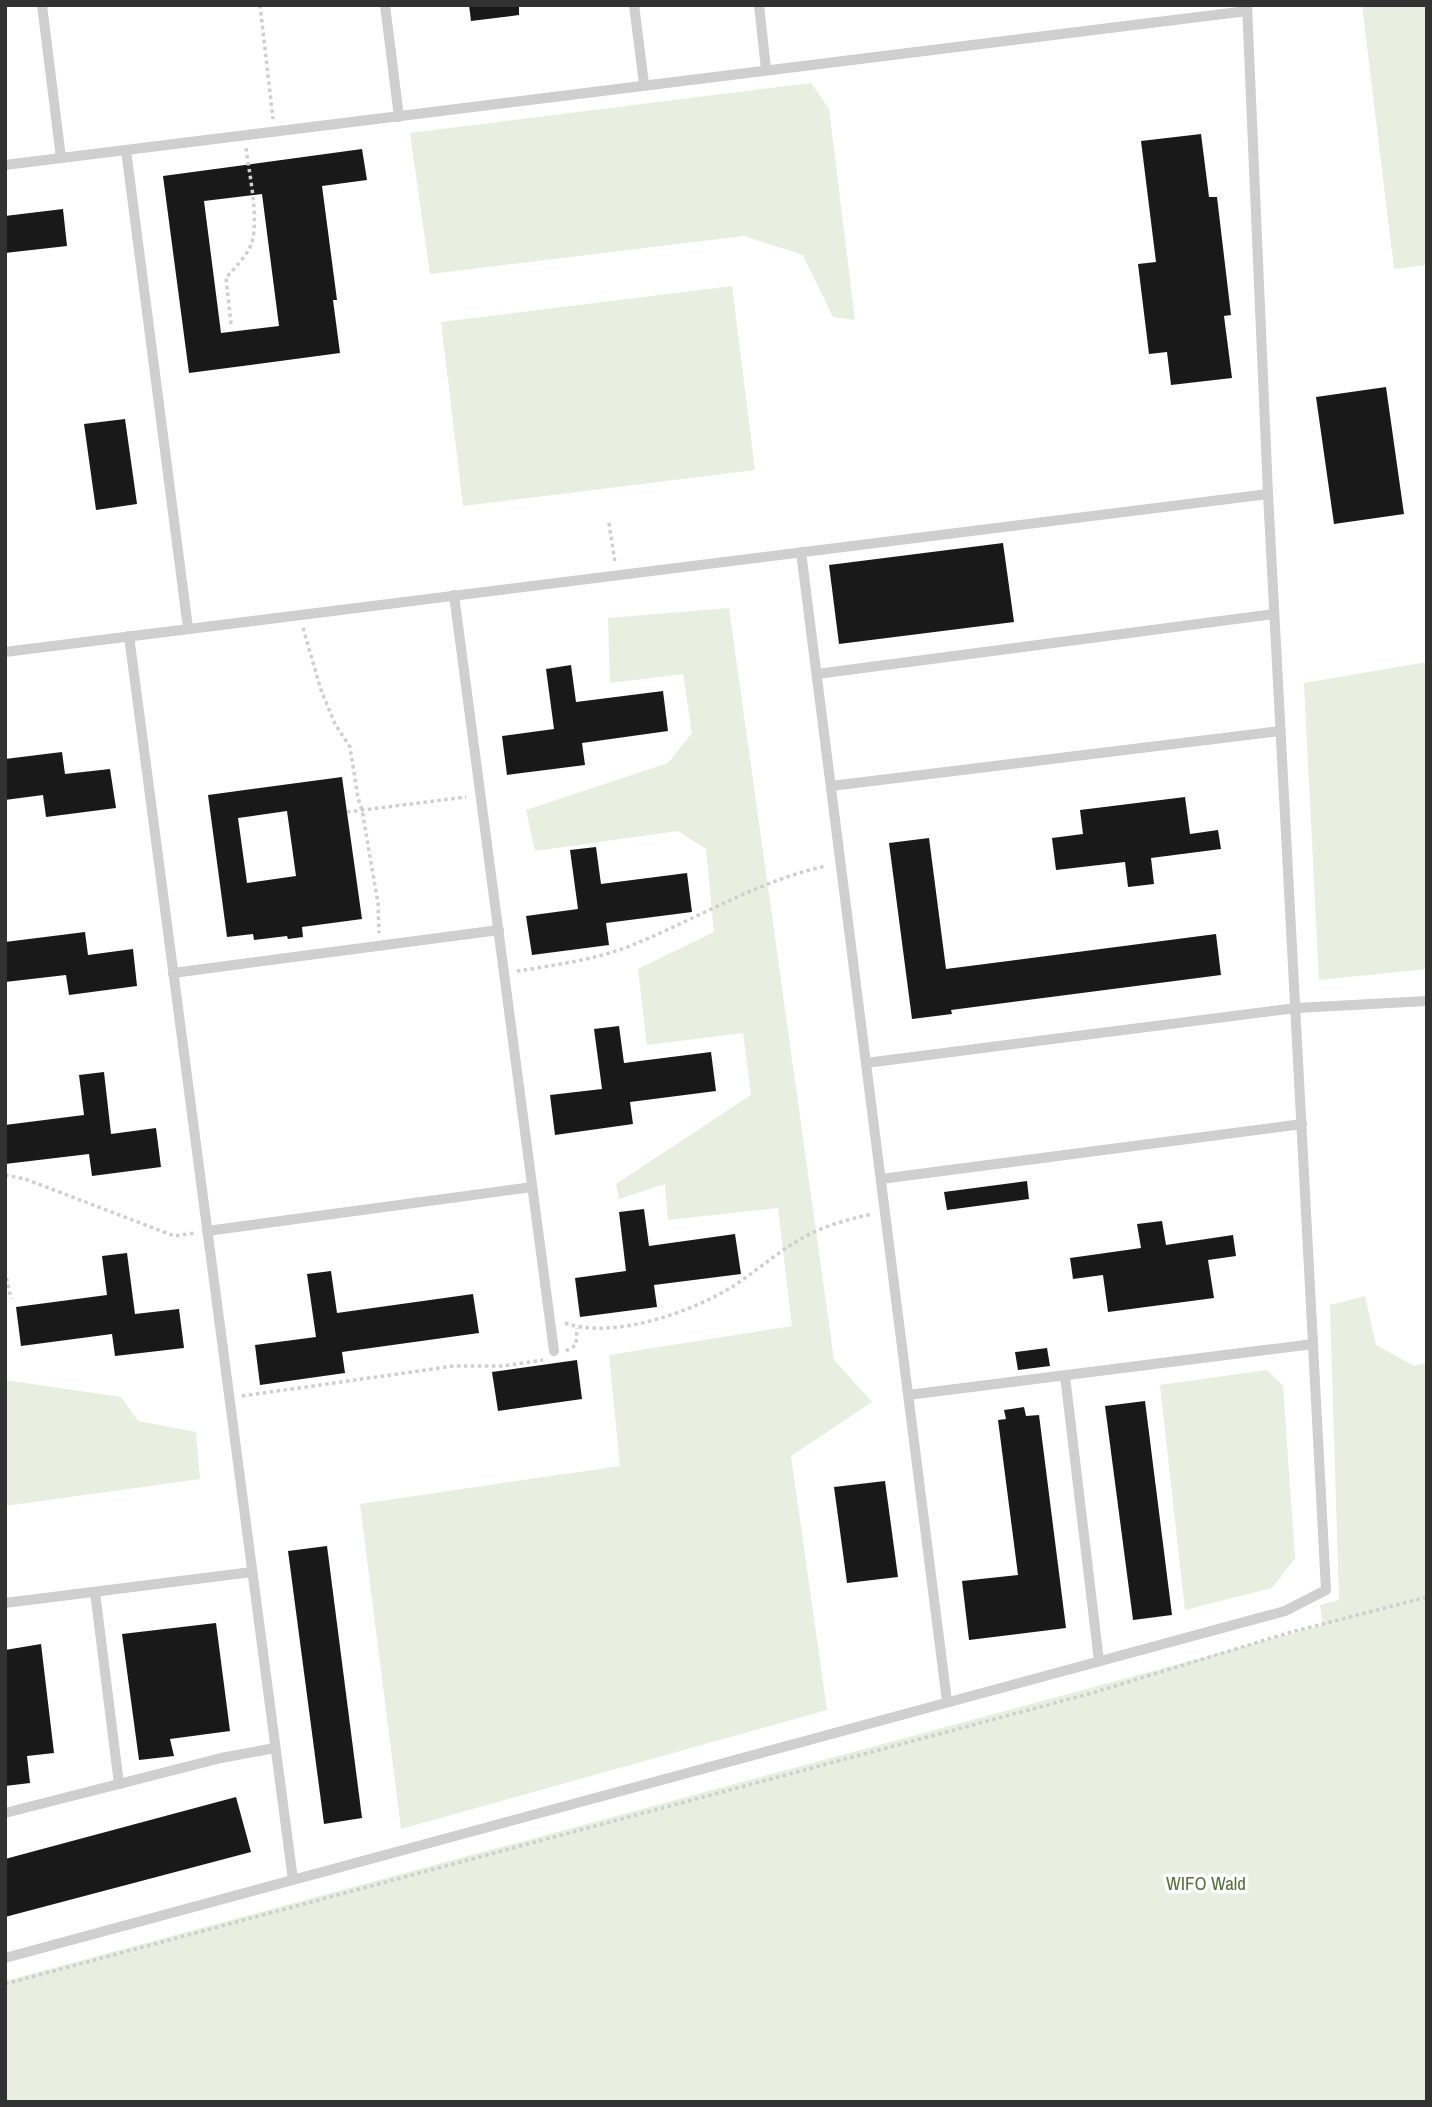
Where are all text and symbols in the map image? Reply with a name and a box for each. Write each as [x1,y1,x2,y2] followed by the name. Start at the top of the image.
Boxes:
[1166,1870,1246,1896] park label: WIFO Wald

